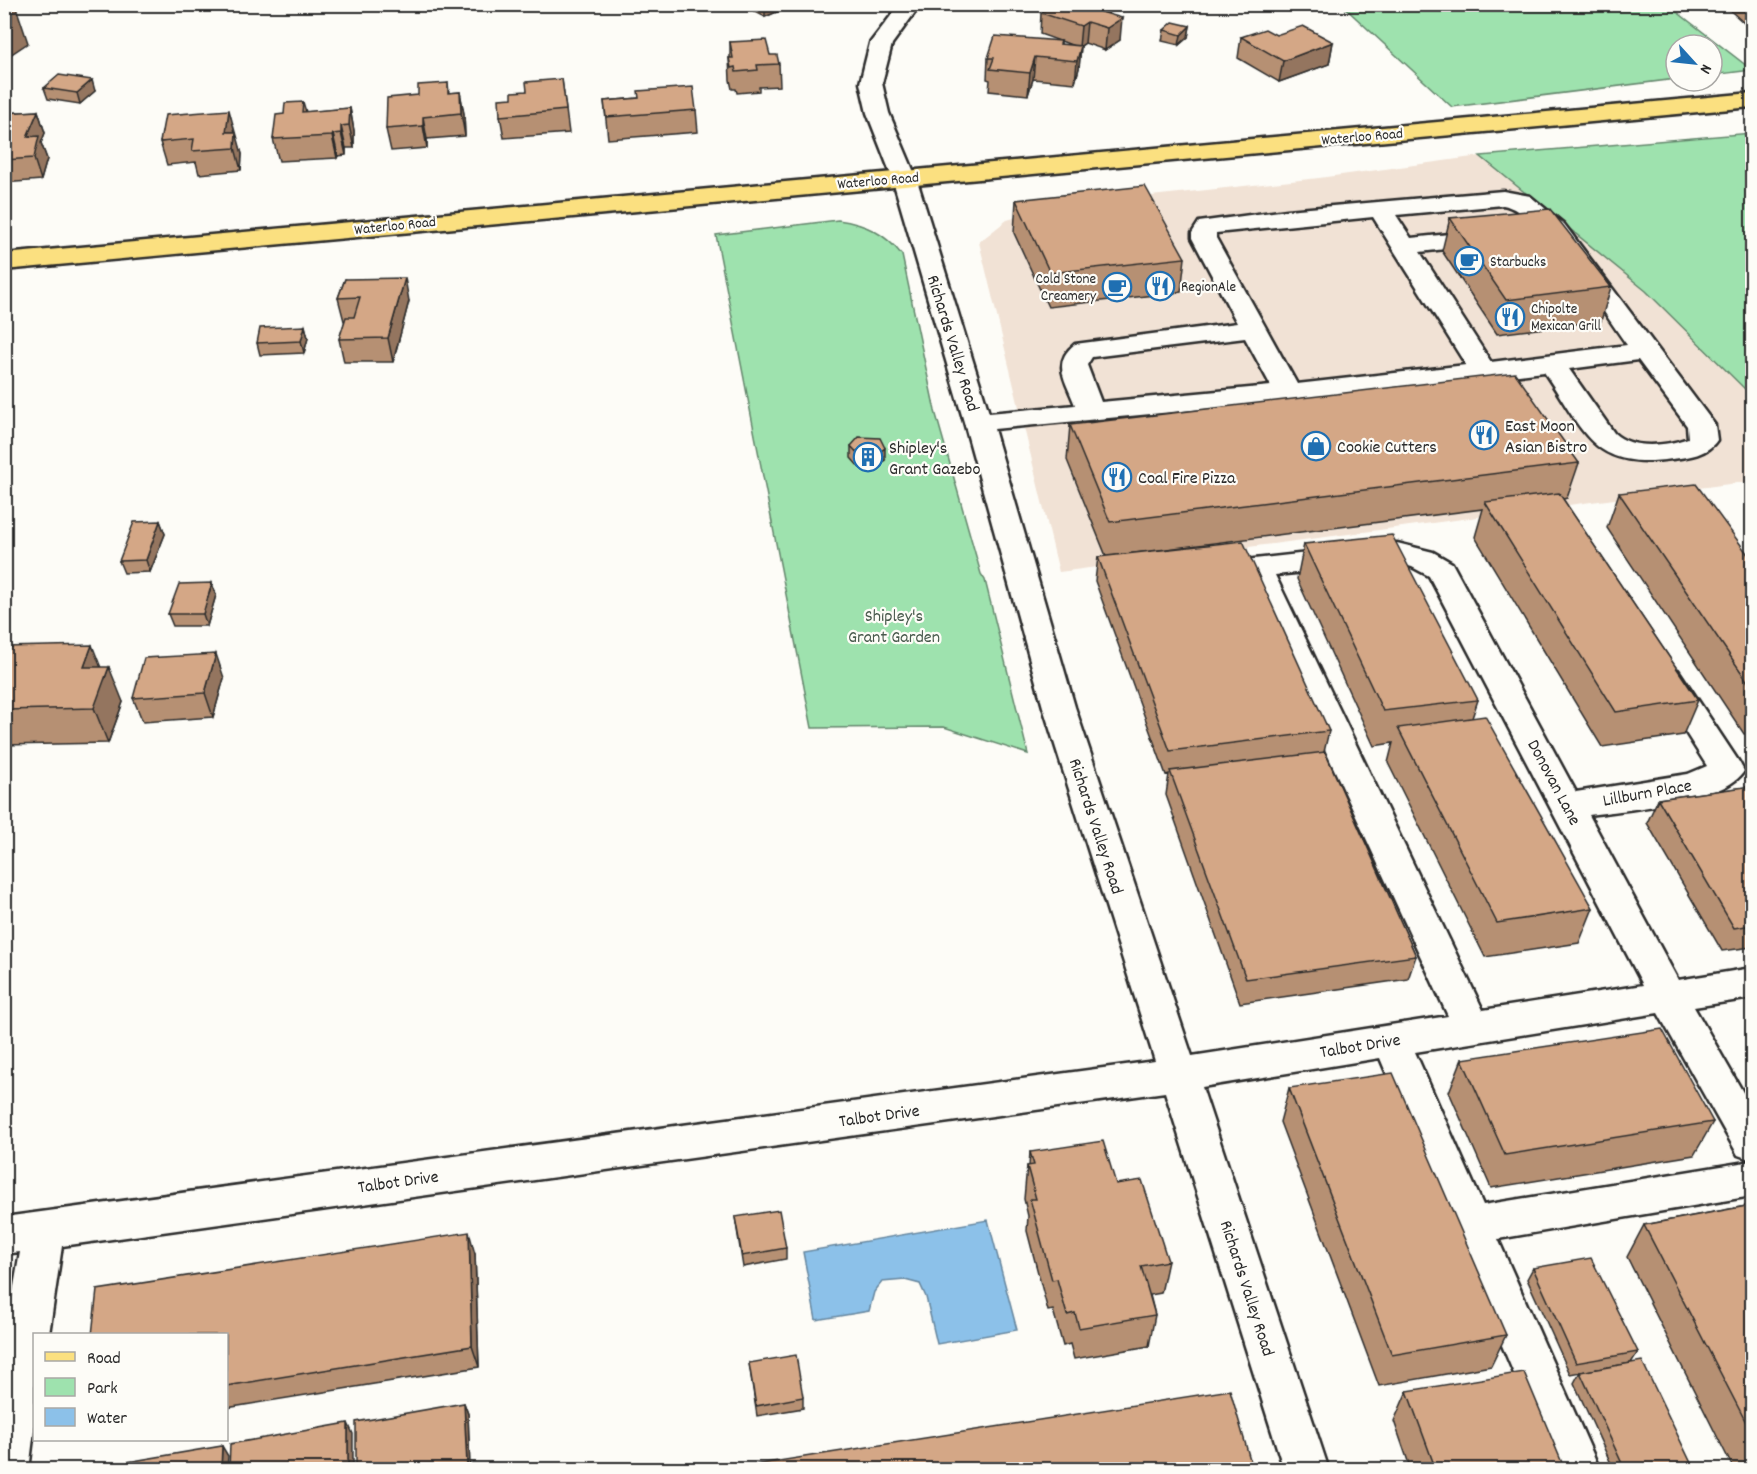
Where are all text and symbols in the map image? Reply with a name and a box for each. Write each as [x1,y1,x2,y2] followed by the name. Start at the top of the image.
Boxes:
[1664,33,1724,93] north arrow
[1693,60,1717,78] text: N
[1320,123,1404,153] street label: Waterloo Road
[836,167,920,197] street label: Waterloo Road
[353,212,437,242] street label: Waterloo Road
[1453,245,1485,277] cafe icon: Starbucks
[1490,252,1546,274] place label: Starbucks
[1036,269,1097,308] place label: Cold Stone Creamery
[1144,270,1176,302] restaurant icon: RegionAle
[1101,271,1133,303] cafe icon: Cold Stone Creamery
[919,272,984,415] street label: Richards Valley Road
[1181,277,1237,299] place label: RegionAle
[1531,299,1602,338] place label: Chipolte Mexican Grill
[1494,301,1526,333] restaurant icon: Chipolte Mexican Grill
[1505,415,1587,461] place label: East Moon Asian Bistro
[1468,419,1500,451] restaurant icon: East Moon Asian Bistro
[1300,430,1332,462] shop icon: Cookie Cutters
[1337,436,1437,461] place label: Cookie Cutters
[889,437,980,483] place label: Shipley's Grant Gazebo
[852,441,884,473] building icon: Shipley's Grant Gazebo
[1101,461,1133,493] restaurant icon: Coal Fire Pizza
[1138,467,1236,492] place label: Coal Fire Pizza
[848,605,940,651] park label: Shipley's Grant Garden
[1520,736,1586,831] street label: Donovan Lane
[1061,756,1128,898] street label: Richards Valley Road
[1601,774,1694,815] street label: Lillburn Place
[1318,1029,1403,1066] street label: Talbot Drive
[837,1099,921,1136] street label: Talbot Drive
[356,1165,440,1202] street label: Talbot Drive
[1212,1218,1279,1360] street label: Richards Valley Road
[33,1333,228,1441] legend
[87,1347,121,1372] text: Road
[87,1377,118,1402] text: Park
[87,1407,127,1432] text: Water

